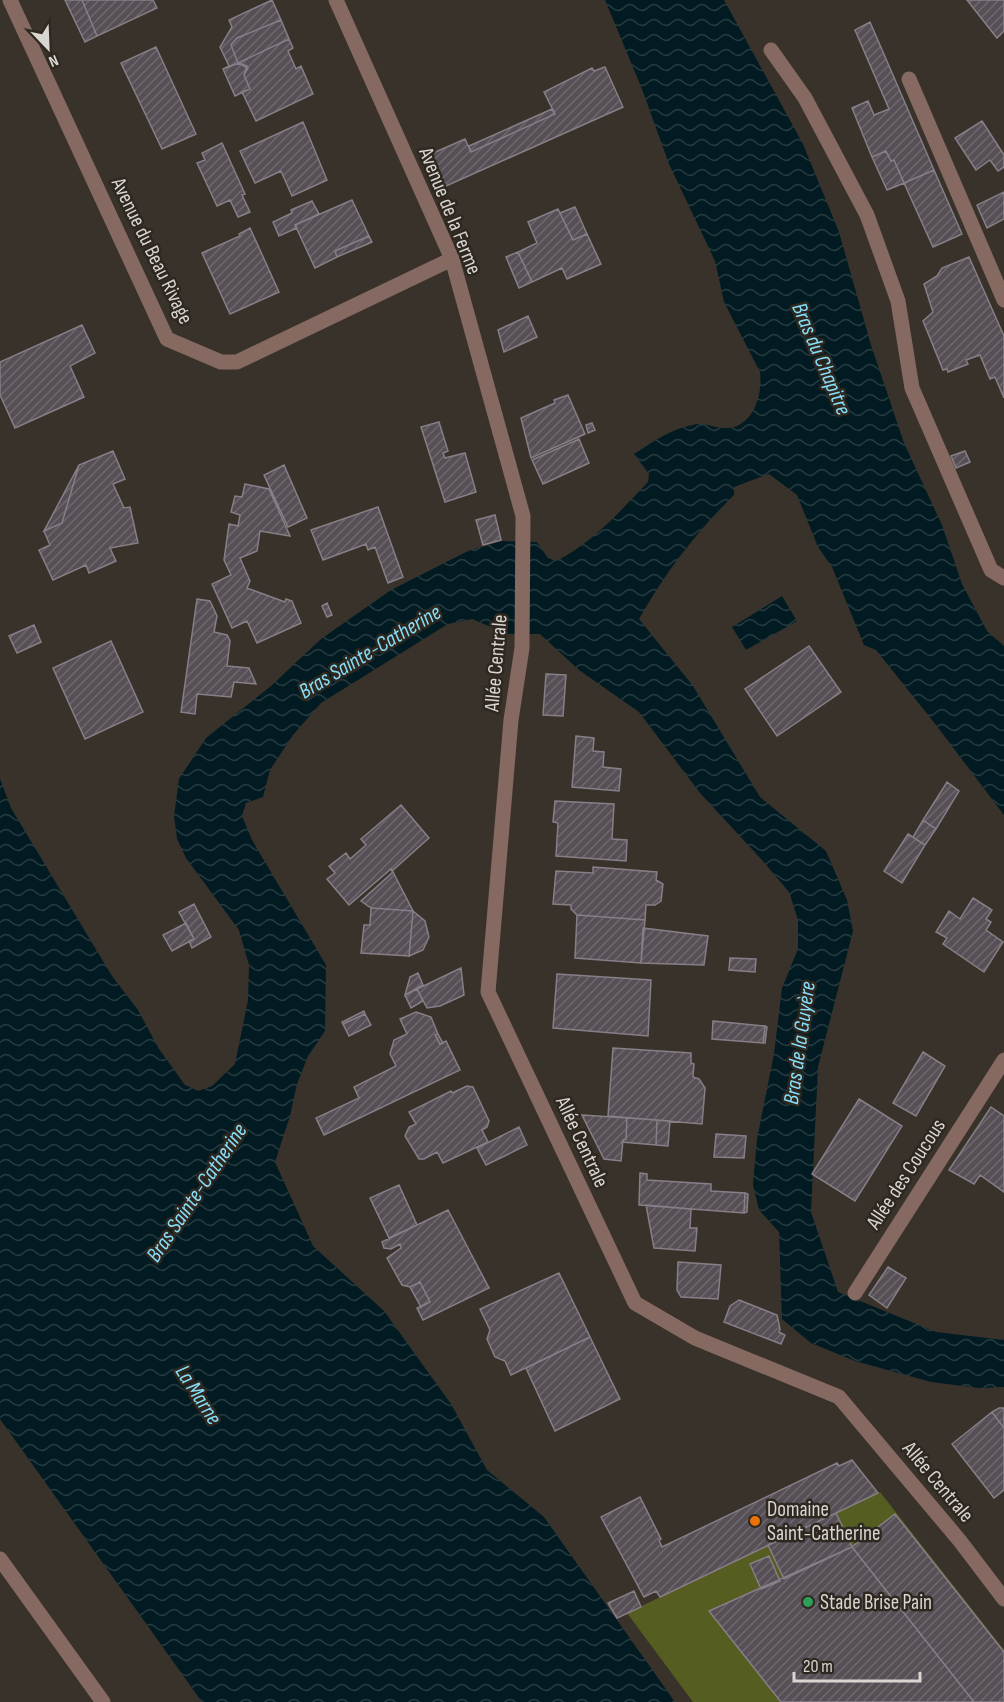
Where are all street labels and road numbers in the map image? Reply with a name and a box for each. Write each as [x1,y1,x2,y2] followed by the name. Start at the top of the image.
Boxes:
[413,143,487,278] street label: Avenue de la Ferme
[105,173,198,328] street label: Avenue du Beau Rivage
[479,613,513,714] street label: Allée Centrale
[550,1092,614,1191] street label: Allée Centrale
[861,1114,951,1235] street label: Allée des Coucous
[896,1436,979,1527] street label: Allée Centrale

